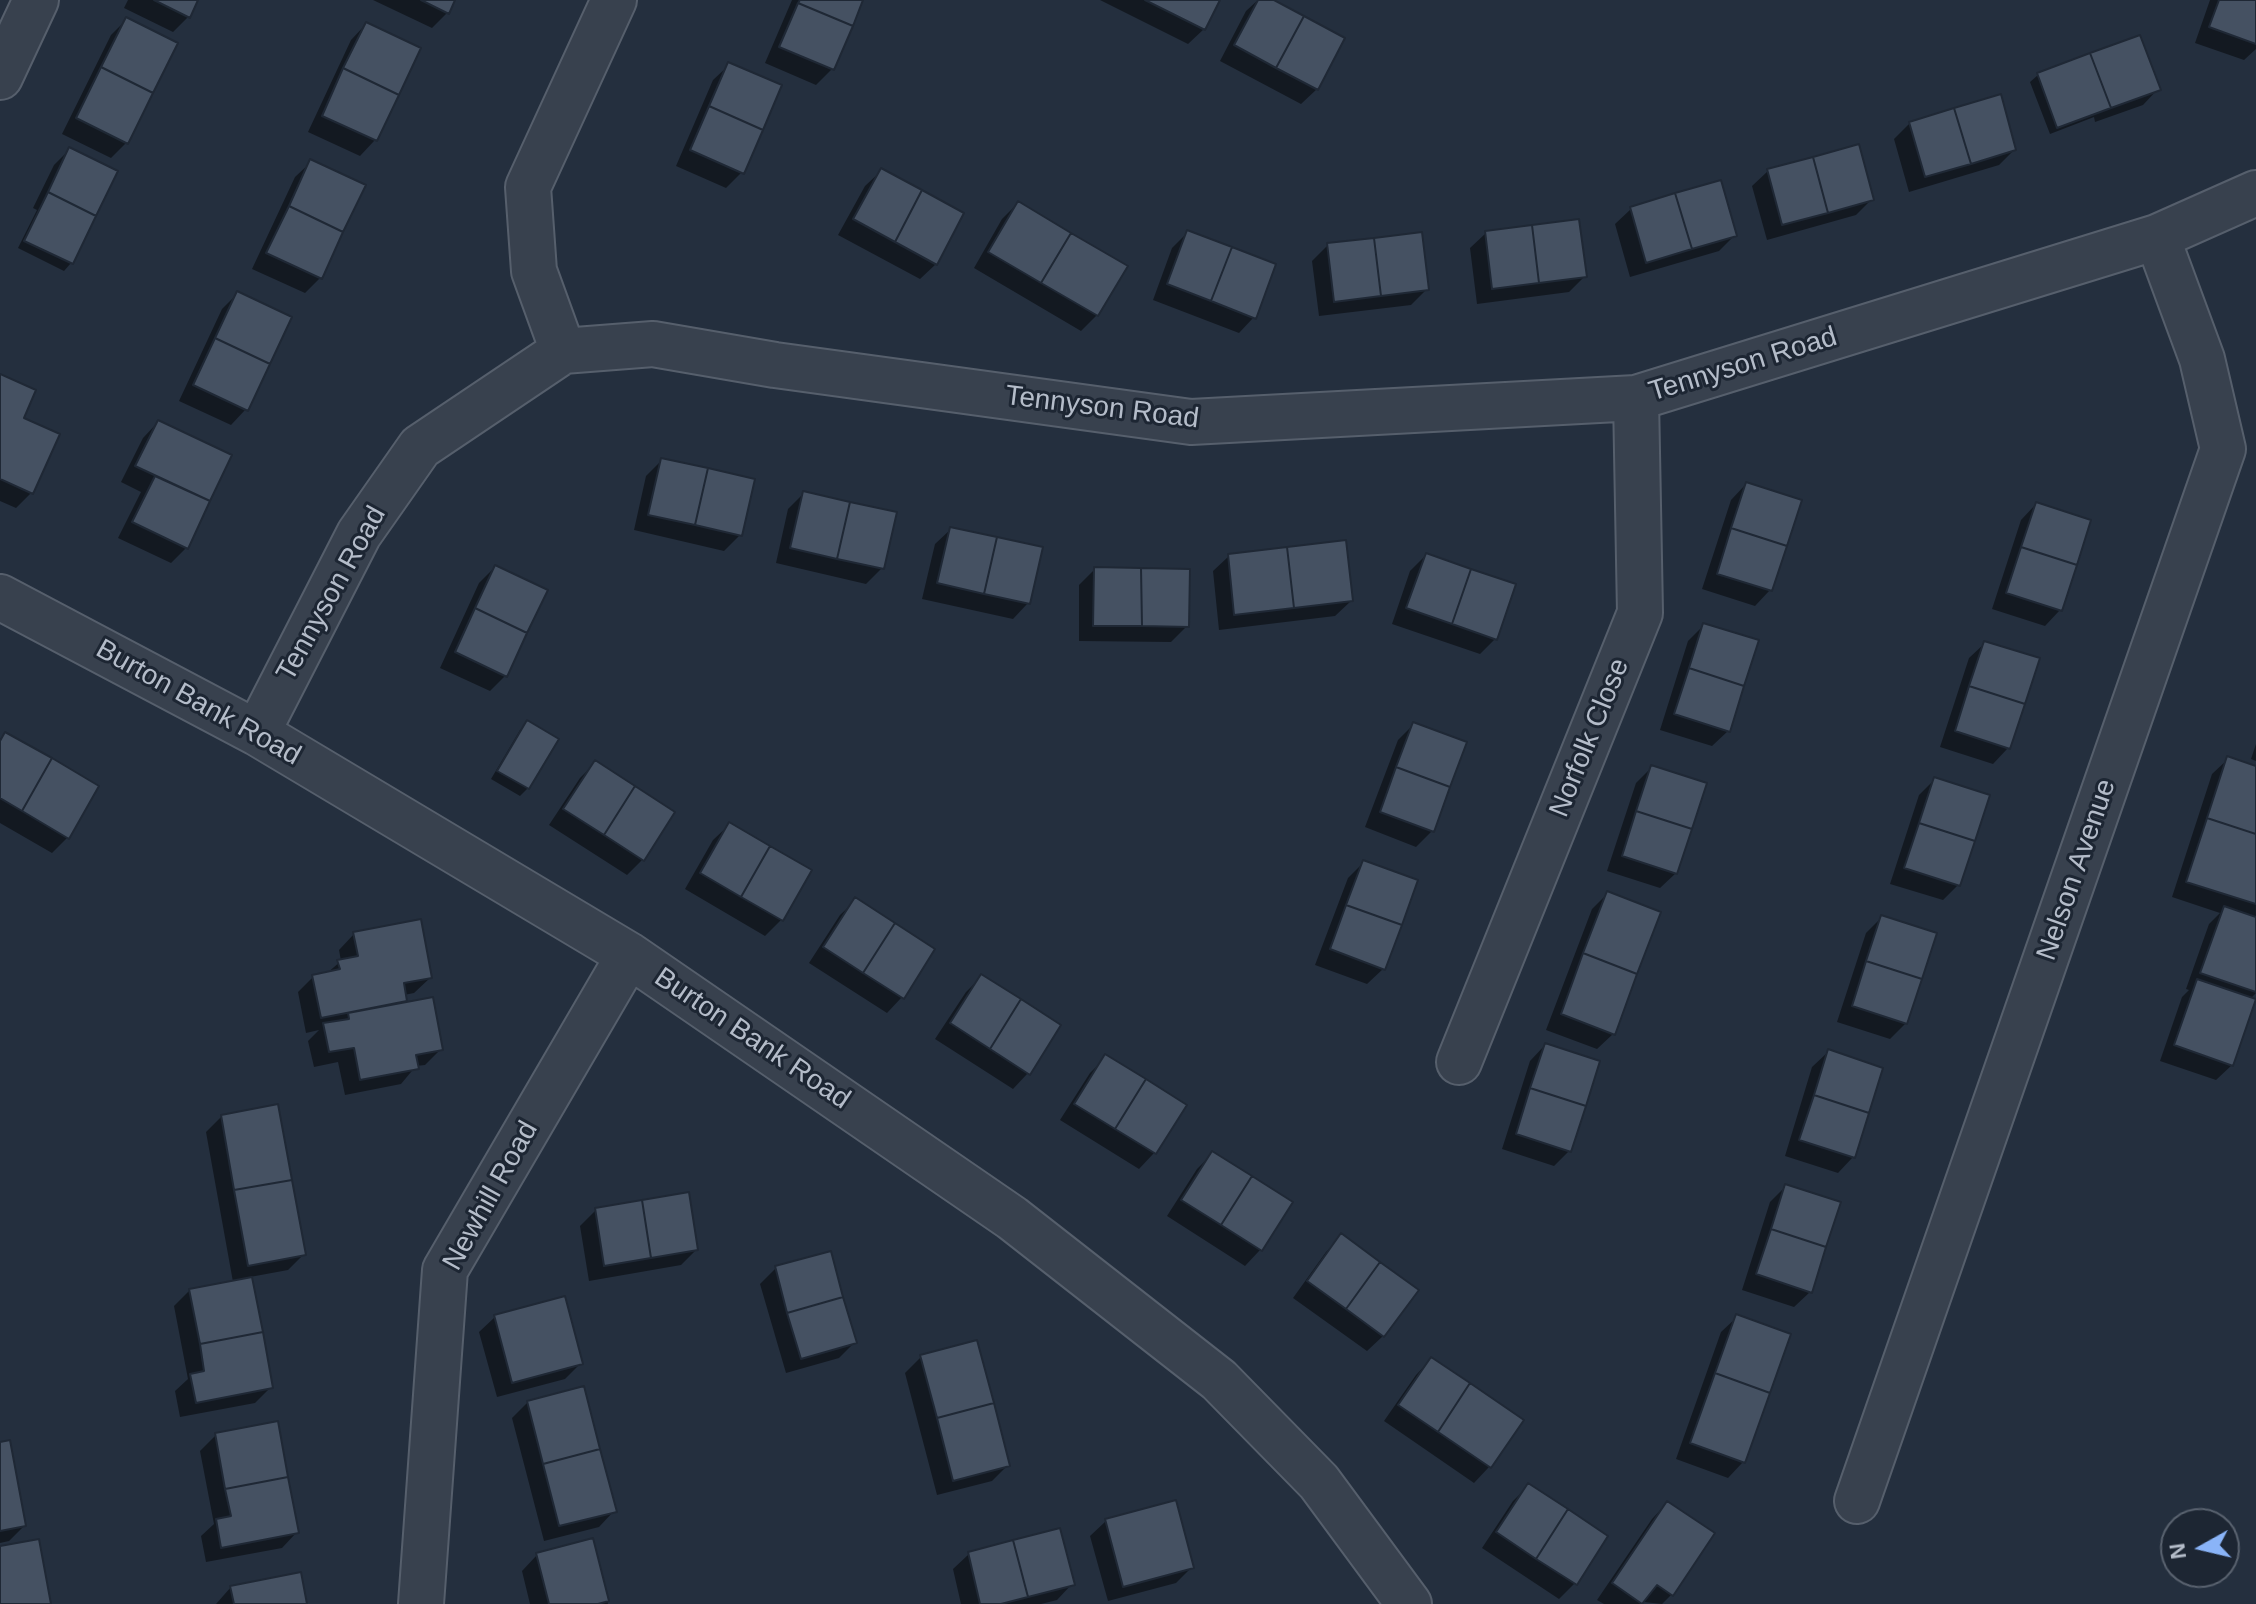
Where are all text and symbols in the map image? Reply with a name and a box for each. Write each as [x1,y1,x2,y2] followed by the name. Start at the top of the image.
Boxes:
[1645,320,1841,410] street label: Tennyson Road
[1003,379,1201,437] street label: Tennyson Road
[270,501,394,687] street label: Tennyson Road
[90,633,306,773] street label: Burton Bank Road
[1543,654,1637,822] street label: Norfolk Close
[2030,775,2124,965] street label: Nelson Avenue
[648,961,856,1117] street label: Burton Bank Road
[436,1116,546,1276] street label: Newhill Road
[2160,1508,2240,1588] north arrow
[2164,1542,2191,1561] text: N

